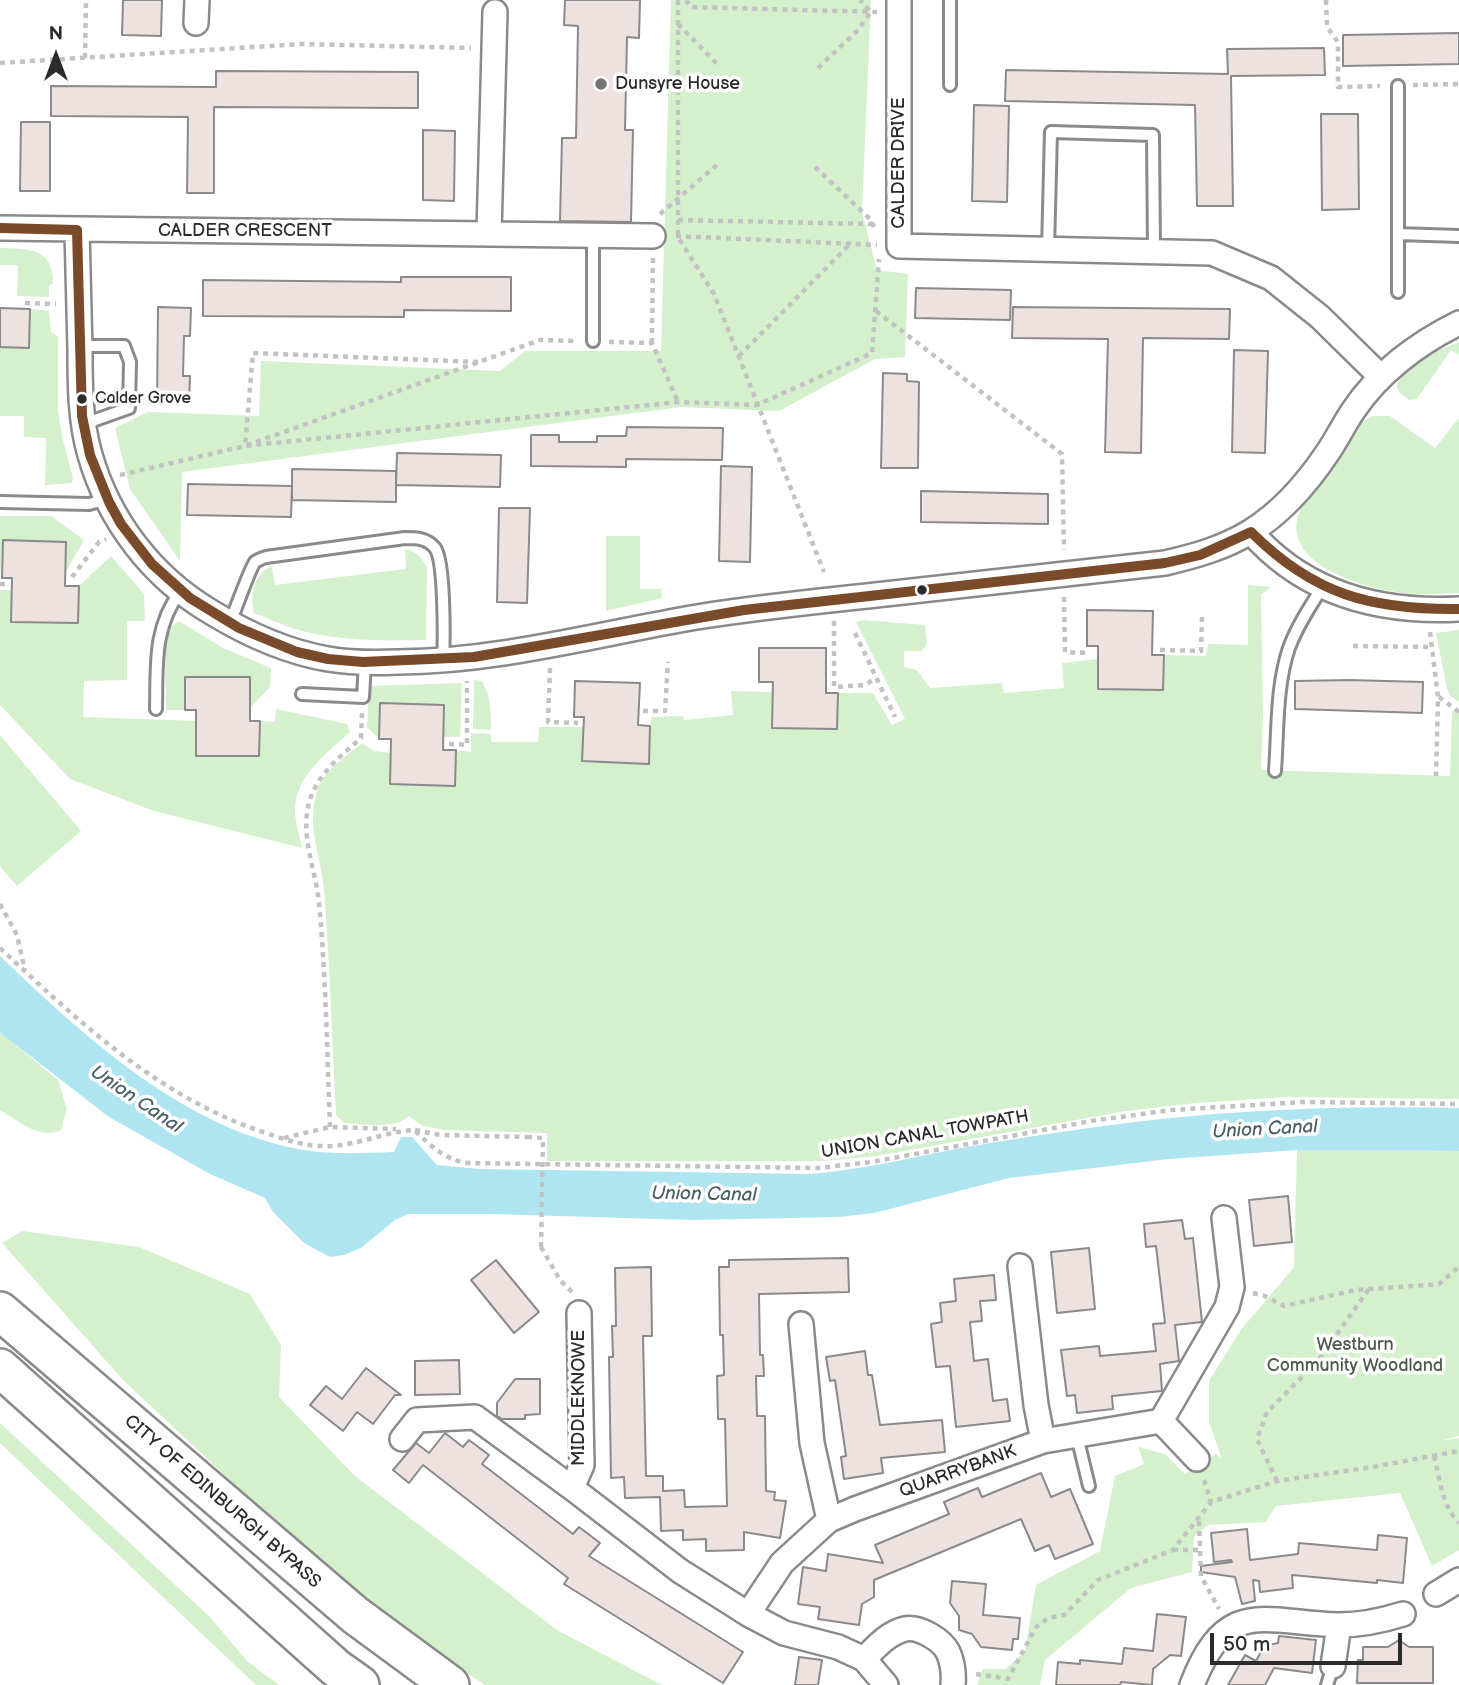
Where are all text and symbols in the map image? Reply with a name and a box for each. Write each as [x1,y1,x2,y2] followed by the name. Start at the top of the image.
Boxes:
[21,21,91,91] north arrow
[49,23,63,46] text: N
[615,73,740,95] place label: Dunsyre House
[593,76,609,92] marker: Dunsyre House
[888,97,910,229] street label: CALDER DRIVE
[158,220,332,242] street label: CALDER CRESCENT
[95,389,191,409] place label: Calder Grove
[75,392,89,406] marker: Calder Grove
[915,583,929,597] unlabelled marker
[86,1061,186,1139] water label: Union Canal
[819,1106,1031,1164] street label: UNION CANAL TOWPATH
[1212,1116,1318,1144] water label: Union Canal
[651,1183,757,1207] water label: Union Canal
[568,1330,590,1466] street label: MIDDLEKNOWE
[1267,1334,1443,1376] park label: Westburn Community Woodland
[119,1411,325,1593] street label: CITY OF EDINBURGH BYPASS
[897,1441,1019,1503] street label: QUARRYBANK
[1214,1618,1406,1662] scale bar
[1223,1632,1270,1657] text: 50 m

